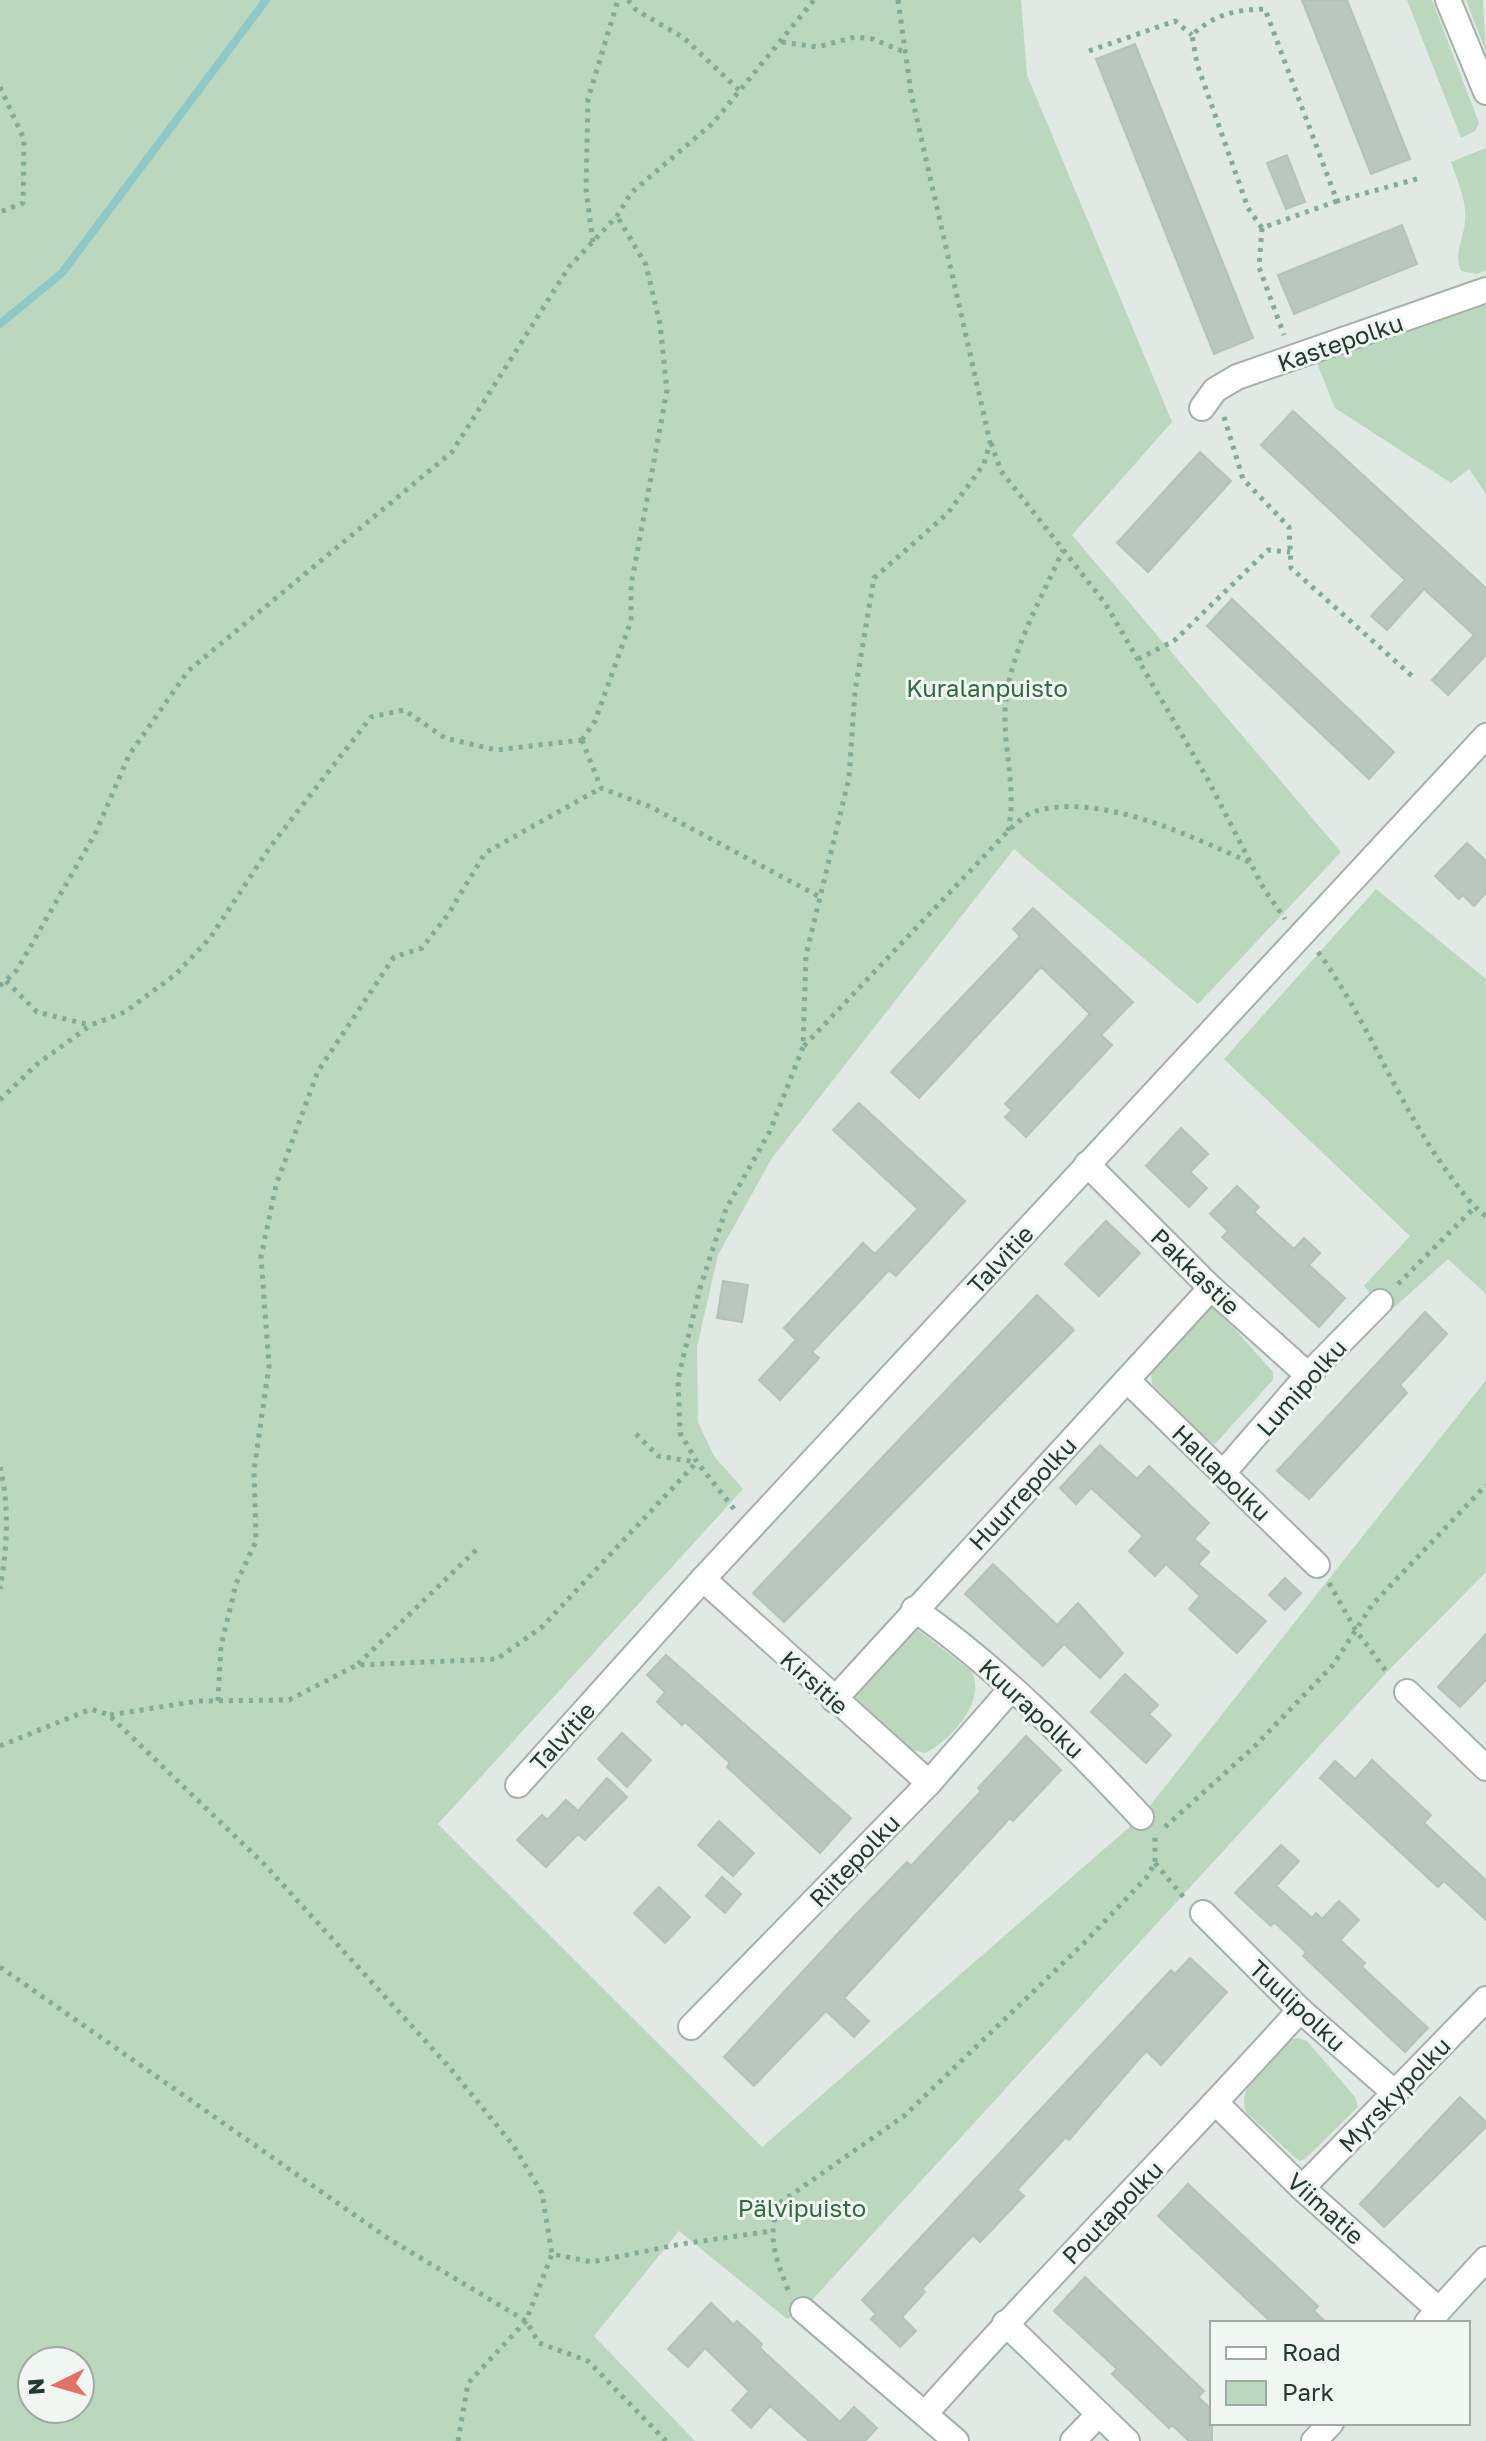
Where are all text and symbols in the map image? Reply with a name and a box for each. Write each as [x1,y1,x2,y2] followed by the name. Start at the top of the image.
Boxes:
[1273,307,1407,377] street label: Kastepolku
[906,673,1068,702] park label: Kuralanpuisto
[961,1219,1039,1299] street label: Talvitie
[1146,1222,1246,1320] street label: Pakkastie
[1250,1333,1352,1441] street label: Lumipolku
[1167,1418,1277,1526] street label: Hallapolku
[962,1430,1082,1556] street label: Huurrepolku
[775,1644,855,1720] street label: Kirsitie
[974,1652,1090,1764] street label: Kuurapolku
[523,1695,601,1777] street label: Talvitie
[803,1808,905,1912] street label: Riitepolku
[1244,1953,1352,2057] street label: Tuulipolku
[1332,2031,1456,2157] street label: Myrskypolku
[1056,2154,1168,2270] street label: Poutapolku
[1282,2166,1370,2250] street label: Viimatie
[738,2193,866,2222] park label: Pälvipuisto
[1210,2321,1470,2425] legend
[1282,2337,1341,2366] text: Road
[16,2345,96,2425] north arrow
[21,2377,50,2396] text: N
[1282,2377,1334,2406] text: Park

